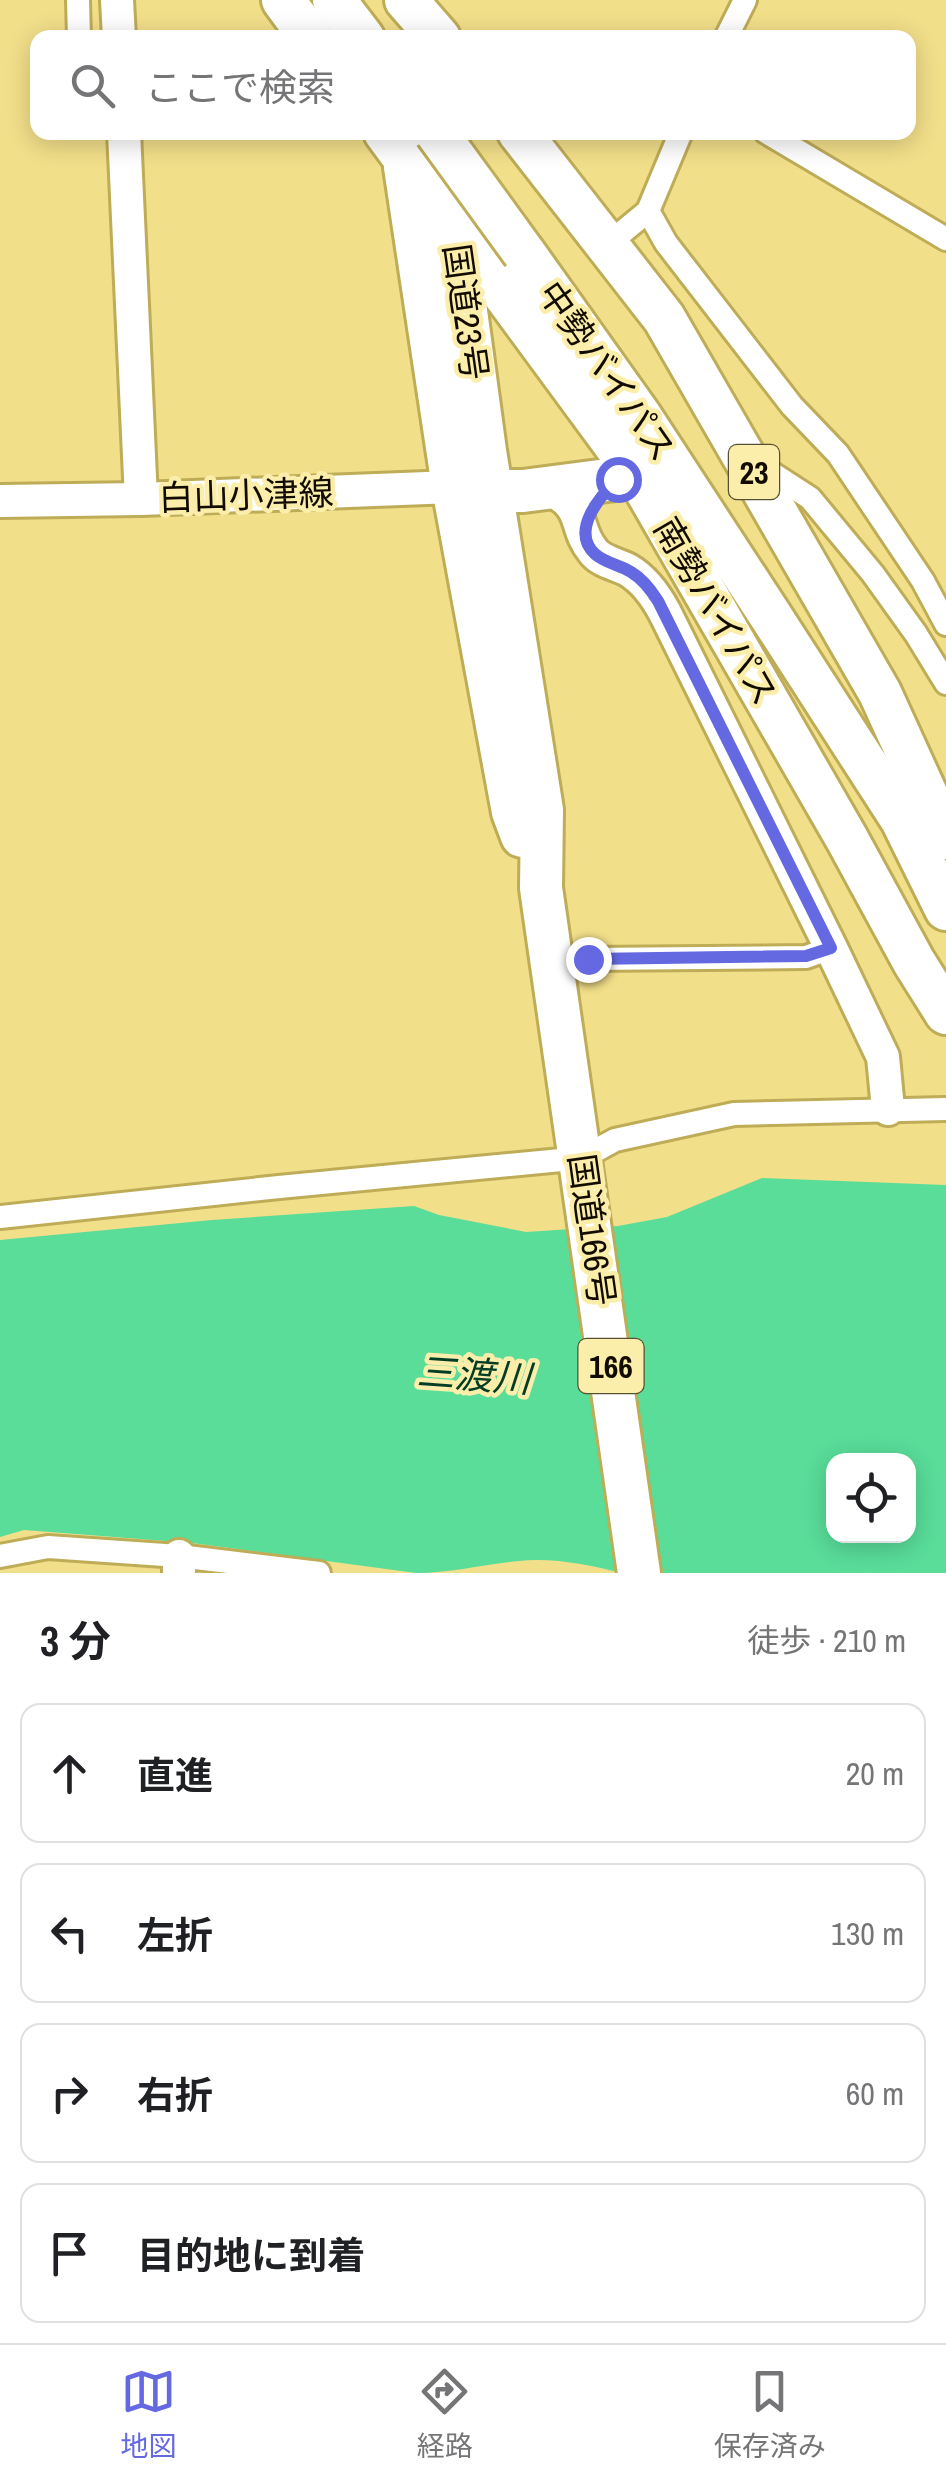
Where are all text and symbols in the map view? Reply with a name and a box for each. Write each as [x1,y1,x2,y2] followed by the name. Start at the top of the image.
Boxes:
[30,30,916,140] search box
[65,58,120,113] icon: search
[145,62,335,113] text: ここで検索
[433,241,499,383] street label: 国道23号
[528,272,686,470] street label: 中勢バイパス
[729,445,779,499] road number: 23
[596,457,642,503] route start
[158,468,334,522] street label: 白山小津線
[643,509,789,713] street label: 南勢バイパス
[566,937,612,983] route end
[558,1151,626,1309] street label: 国道166号
[578,1339,644,1393] road number: 166
[415,1346,537,1405] water label: 三渡川
[826,1453,916,1543] map controls
[826,1453,916,1543] button: locate
[40,1613,111,1669] text: 3 分
[747,1619,906,1662] text: 徒歩 · 210 m
[42,1746,97,1801] icon: ahead
[137,1750,213,1801] text: 直進
[846,1752,904,1795] text: 20 m
[42,1906,97,1961] icon: left
[137,1910,213,1961] text: 左折
[831,1912,904,1955] text: 130 m
[42,2066,97,2121] icon: right
[137,2070,213,2121] text: 右折
[846,2072,904,2115] text: 60 m
[42,2226,97,2281] icon: arrive
[137,2230,365,2281] text: 目的地に到着
[120,2364,176,2465] tab: 地図
[417,2364,473,2465] tab: 経路
[714,2364,826,2465] tab: 保存済み

